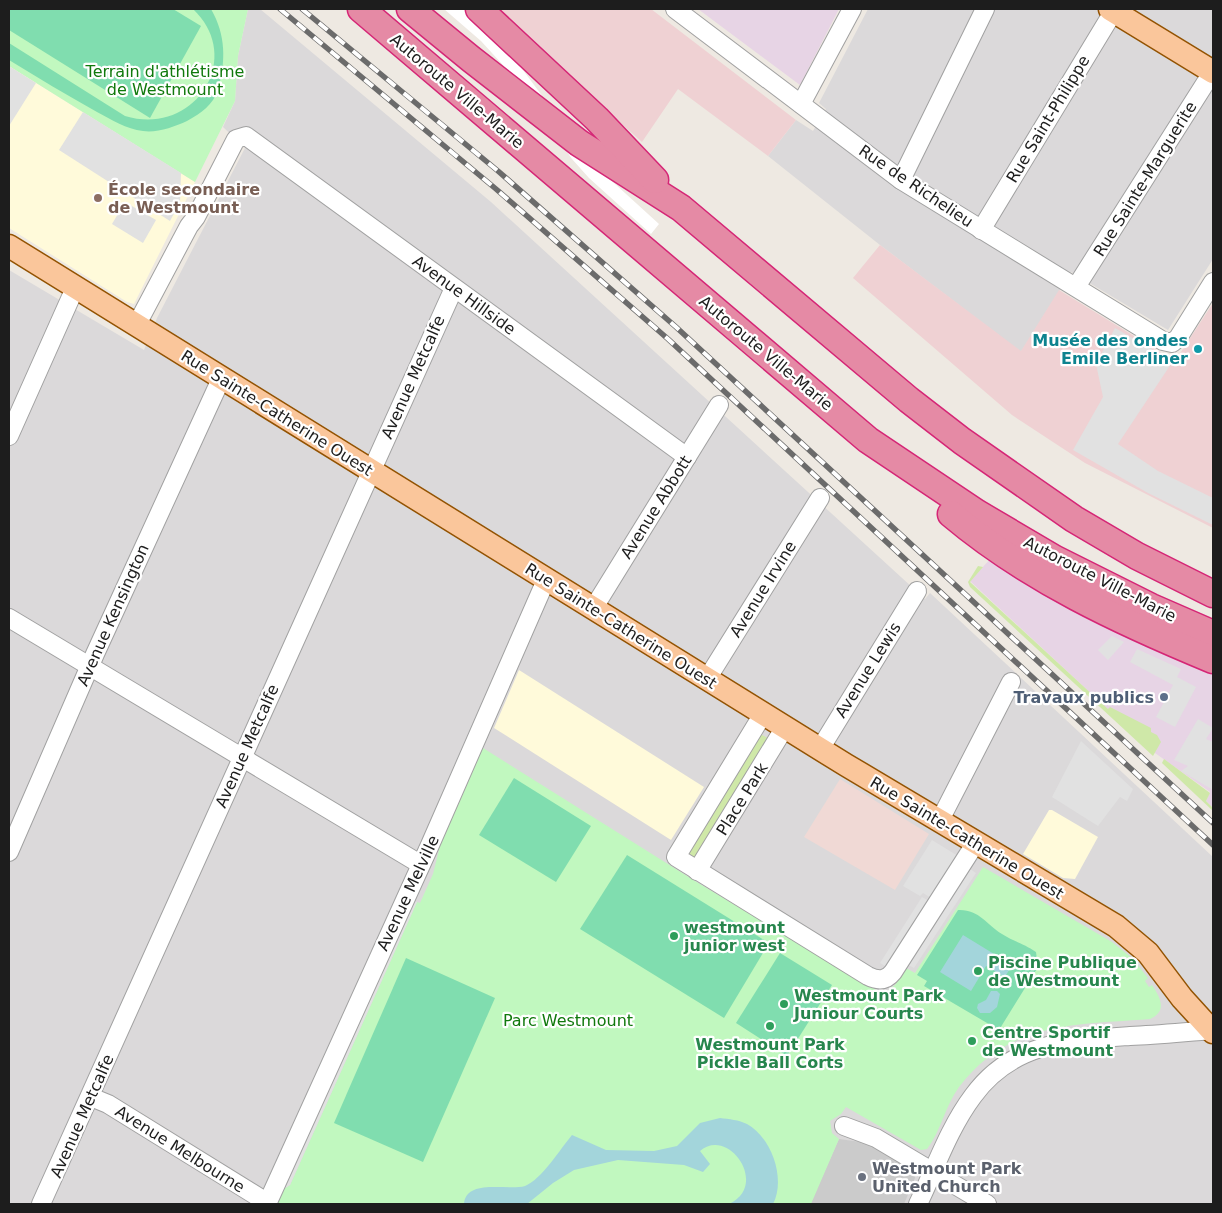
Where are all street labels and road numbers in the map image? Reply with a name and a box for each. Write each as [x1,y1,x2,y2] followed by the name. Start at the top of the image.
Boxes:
[386,30,528,152] street label: Autoroute Ville-Marie
[1002,52,1094,186] street label: Rue Saint-Philippe
[1089,98,1201,260] street label: Rue Sainte-Marguerite
[855,141,977,231] street label: Rue de Richelieu
[409,251,519,339] street label: Avenue Hillside
[695,292,837,414] street label: Autoroute Ville-Marie
[377,312,449,442] street label: Avenue Metcalfe
[178,346,376,480] street label: Rue Sainte-Catherine Ouest
[617,452,695,562] street label: Avenue Abbott
[1021,532,1179,626] street label: Autoroute Ville-Marie
[726,537,800,641] street label: Avenue Irvine
[73,541,153,689] street label: Avenue Kensington
[522,559,720,693] street label: Rue Sainte-Catherine Ouest
[831,619,905,721] street label: Avenue Lewis
[211,681,283,811] street label: Avenue Metcalfe
[712,758,772,839] street label: Place Park
[867,773,1067,903] street label: Rue Sainte-Catherine Ouest
[373,832,443,954] street label: Avenue Melville
[46,1051,118,1181] street label: Avenue Metcalfe
[112,1101,248,1197] street label: Avenue Melbourne

